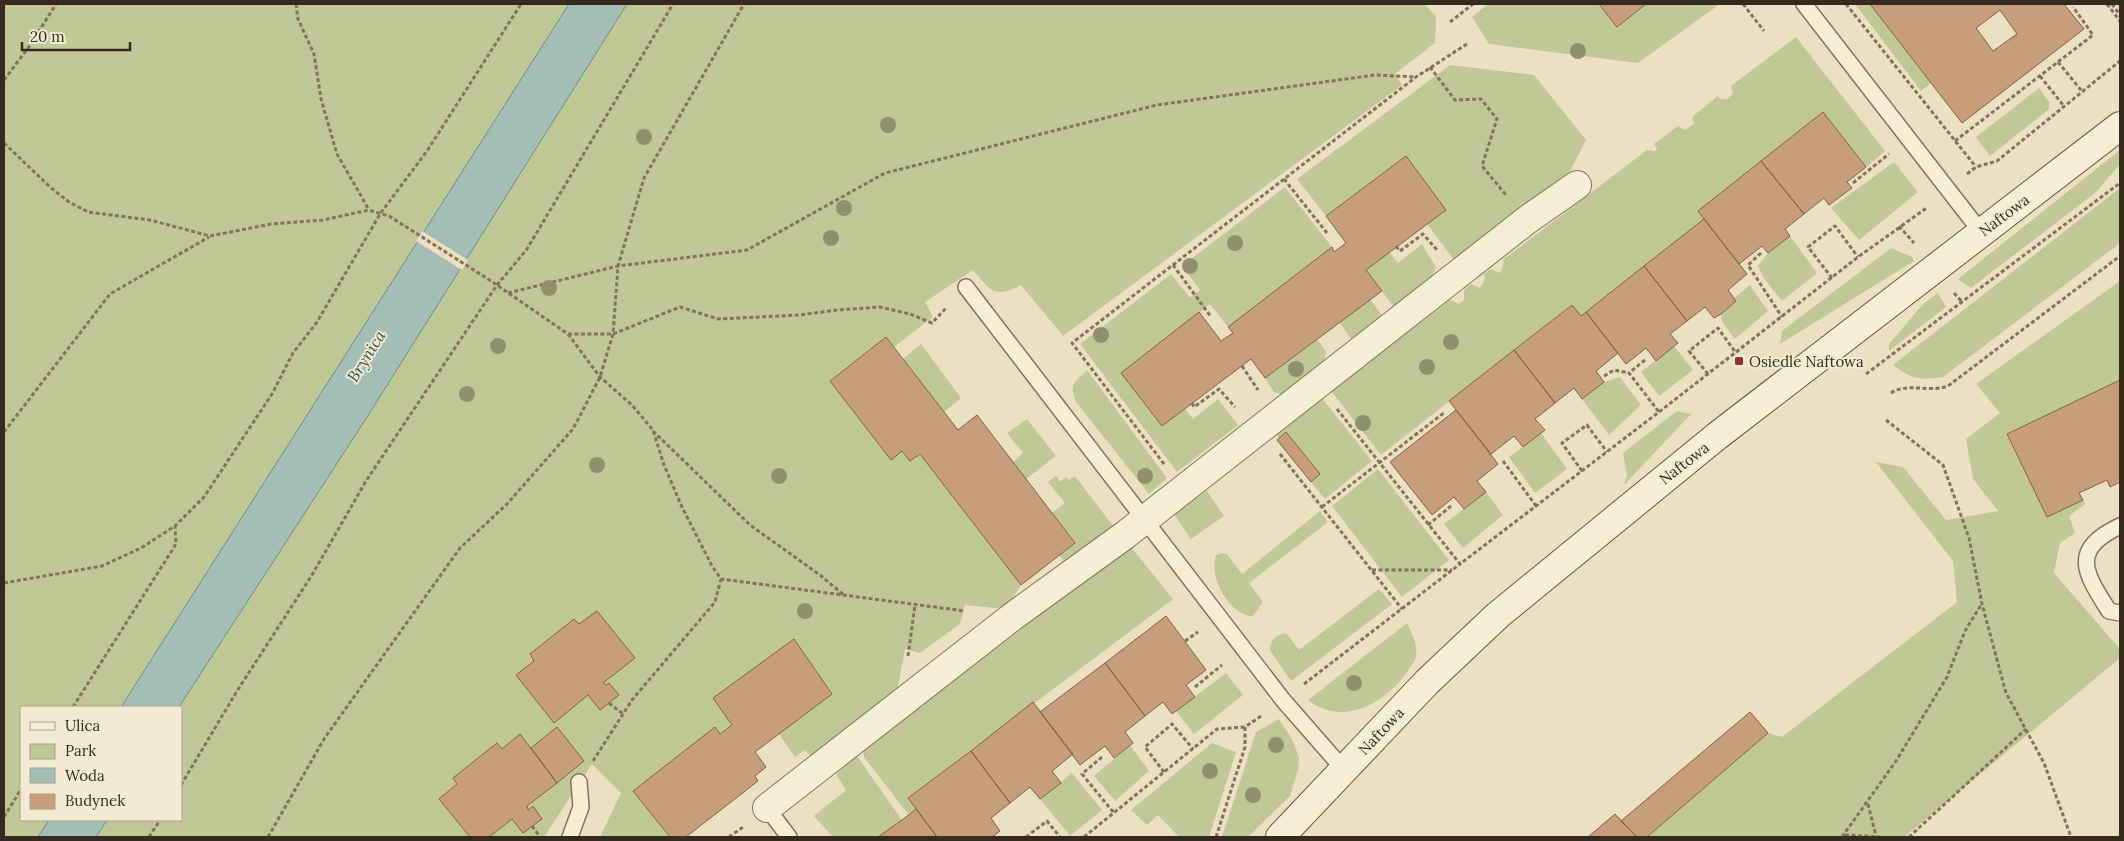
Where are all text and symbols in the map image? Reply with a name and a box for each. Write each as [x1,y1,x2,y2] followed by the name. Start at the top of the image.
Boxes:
[22,20,130,52] scale bar
[30,27,65,46] text: 20 m
[1975,190,2033,240] street label: Naftowa
[342,326,390,385] water label: Brynica
[1749,352,1864,371] place label: Osiedle Naftowa
[1733,355,1745,367] marker: Osiedle Naftowa
[1655,437,1713,488] street label: Naftowa
[1354,703,1408,759] street label: Naftowa
[20,706,182,821] legend
[65,716,101,735] text: Ulica
[65,741,96,760] text: Park
[65,766,105,785] text: Woda
[65,791,125,810] text: Budynek

